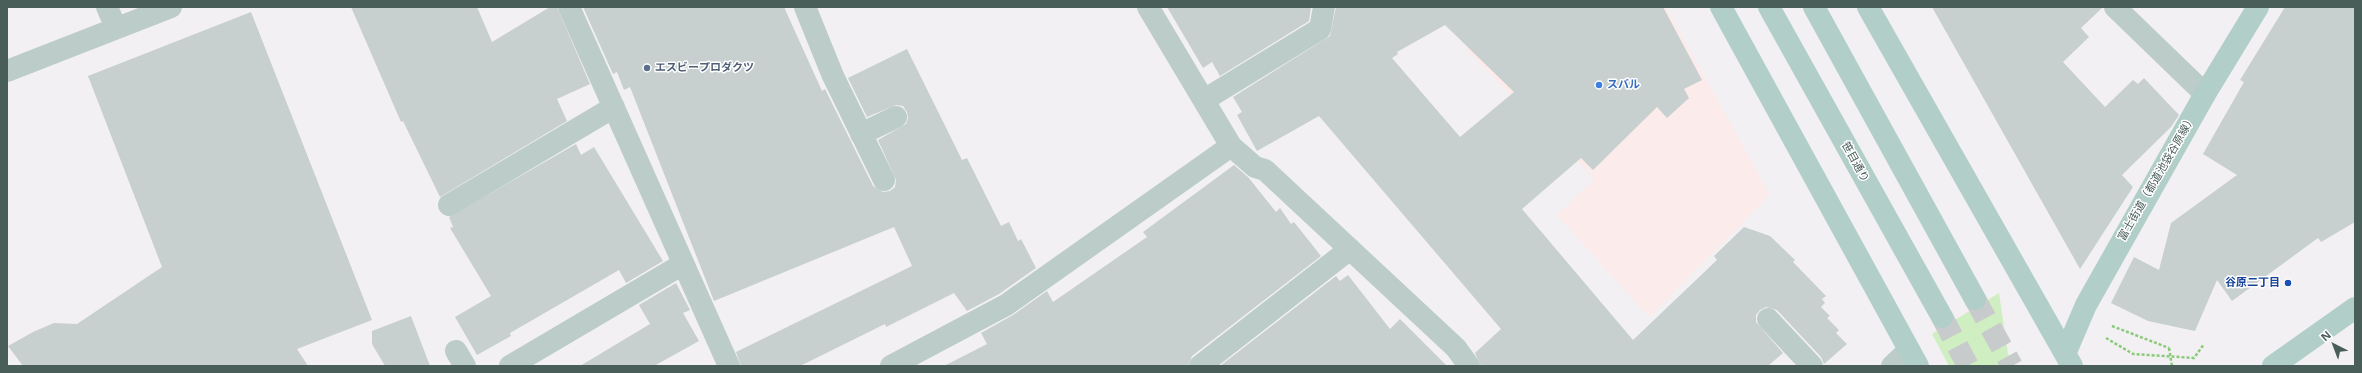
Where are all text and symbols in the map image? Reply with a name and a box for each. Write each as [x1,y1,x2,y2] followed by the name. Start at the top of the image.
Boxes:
[655,61,754,75] place label: エスビープロダクツ
[642,63,652,73] marker: エスビープロダクツ
[1607,78,1640,92] place label: スバル
[1594,80,1604,90] marker: スバル
[2116,113,2198,243] street label: 富士街道（都道池袋谷原線）
[1839,140,1871,184] street label: 笹目通り
[2225,276,2280,290] place label: 谷原二丁目
[2283,278,2293,288] marker: 谷原二丁目
[2314,325,2354,365] north arrow
[2317,327,2334,344] text: N

